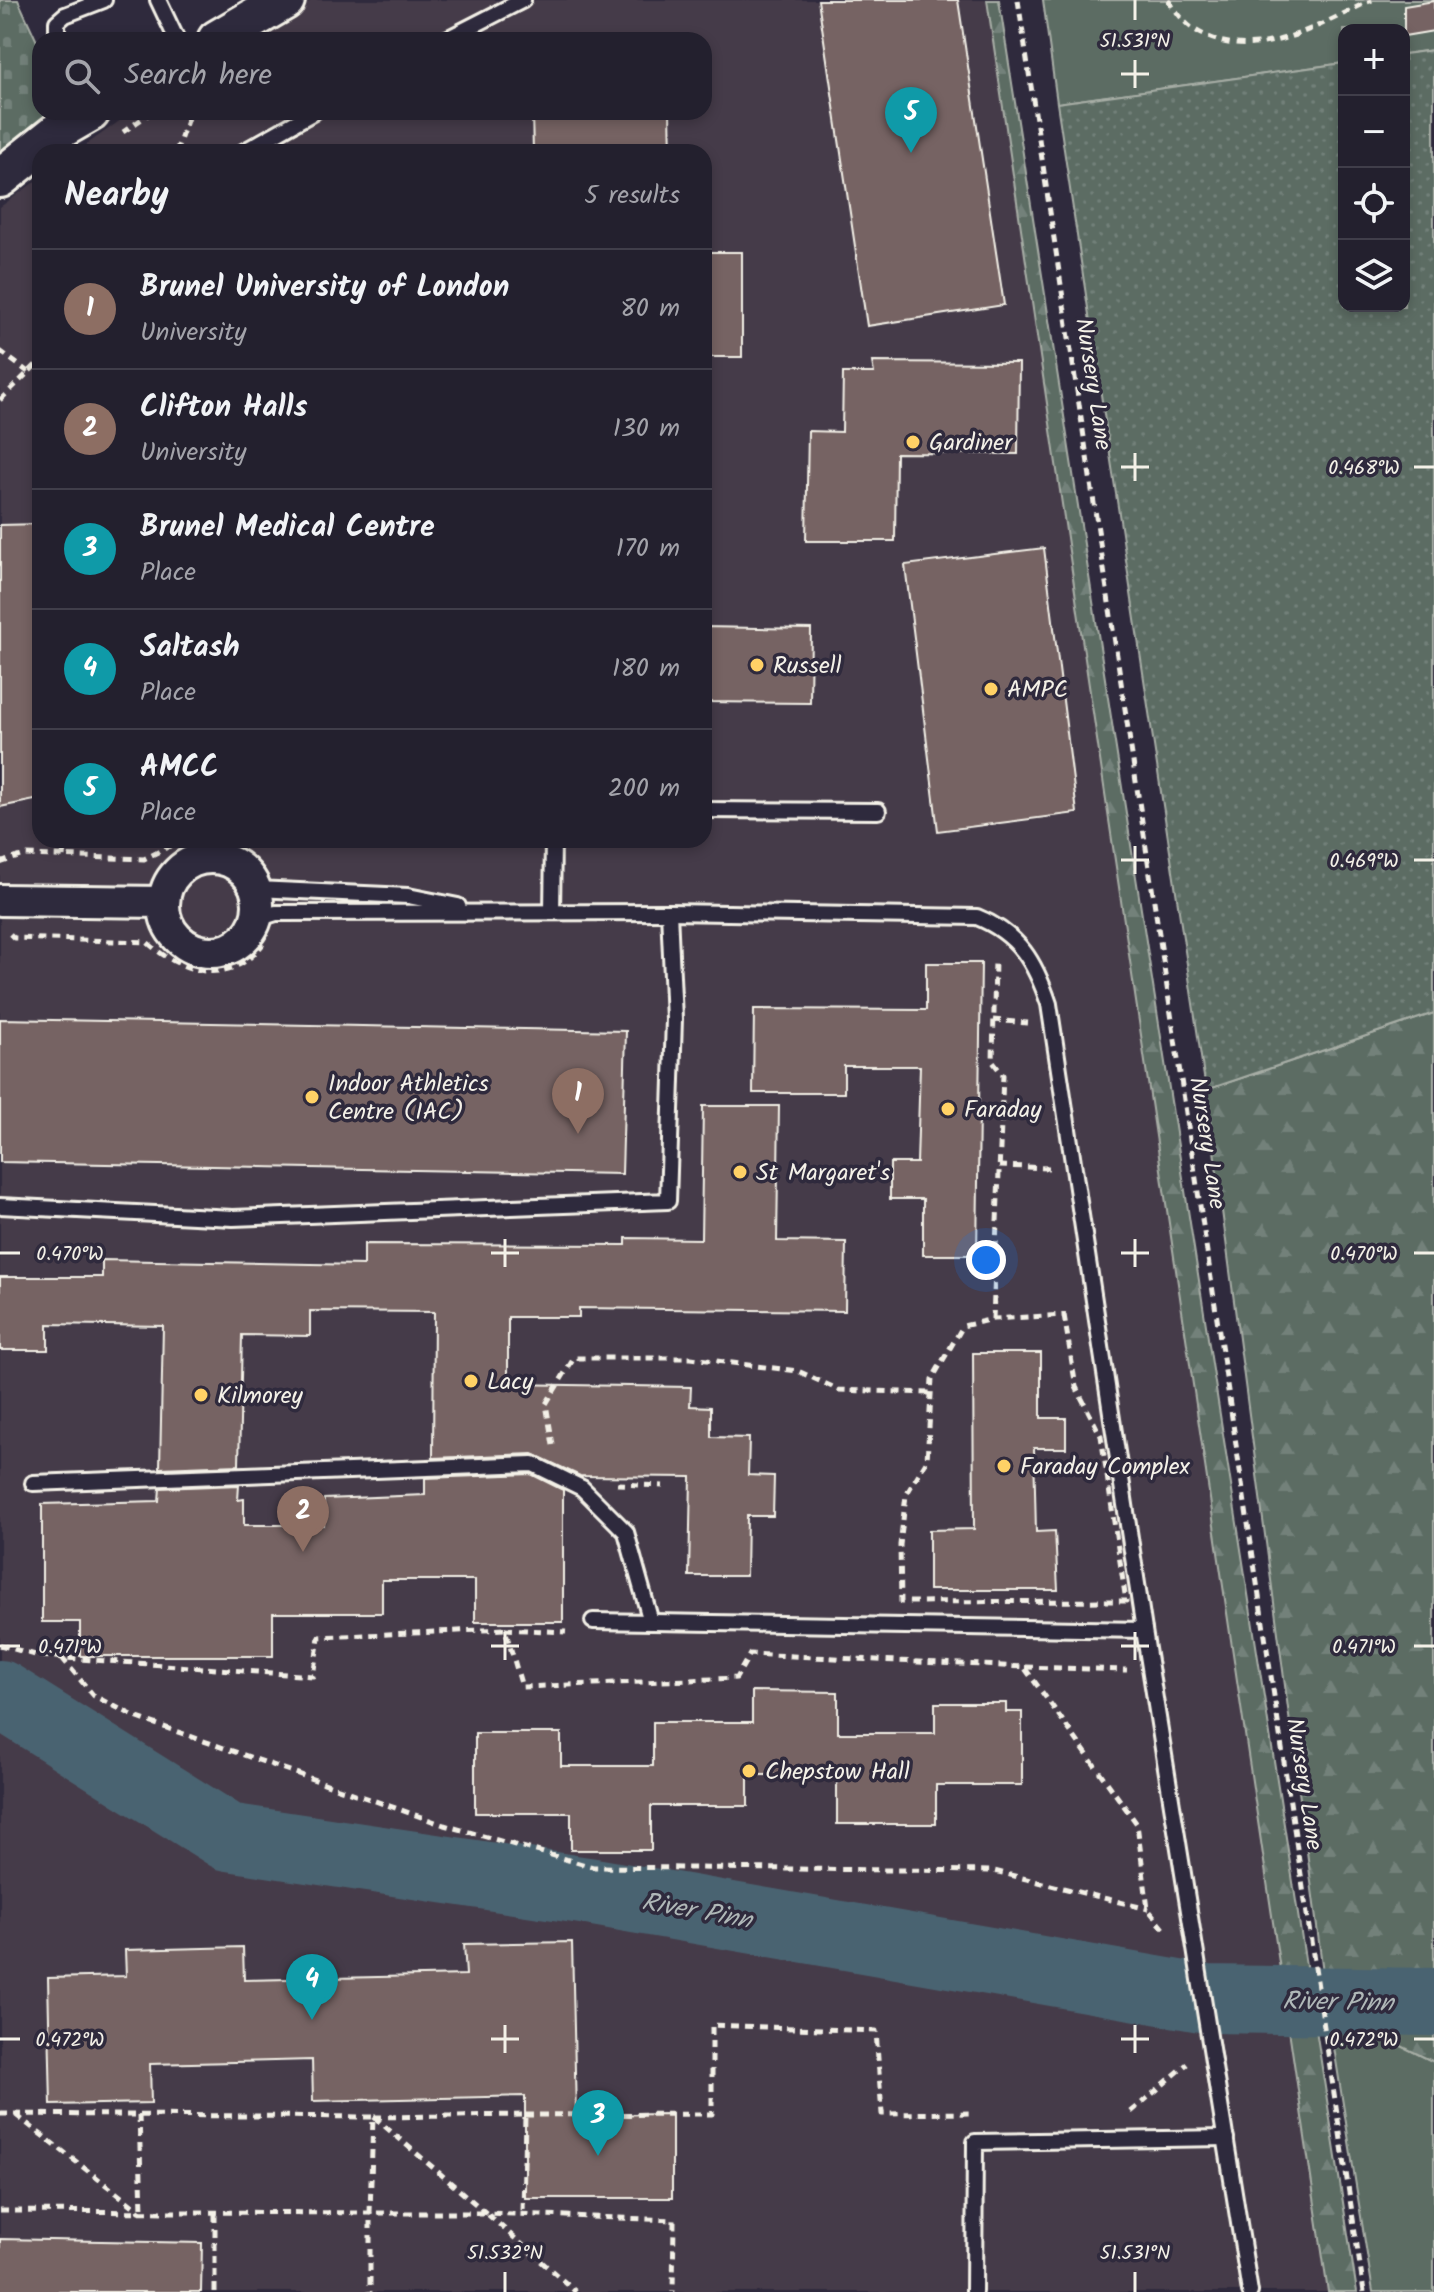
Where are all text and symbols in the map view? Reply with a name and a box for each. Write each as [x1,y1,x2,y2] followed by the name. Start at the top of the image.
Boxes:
[1338,24,1410,312] map controls
[1338,24,1410,96] button: +
[1100,26,1170,58] text: 51.531°N
[32,32,712,120] search box
[124,52,272,100] text: Search here
[60,54,104,98] icon: search
[885,87,937,153] pin: 5
[1338,96,1410,168] button: −
[1338,168,1410,240] button: locate
[64,169,169,223] text: Nearby
[584,175,680,217] text: 5 results
[1338,240,1410,312] button: layers
[140,264,509,312] text: Brunel University of London
[86,288,94,330] text: 1
[620,288,680,330] text: 80 m
[140,312,246,354] text: University
[1063,315,1122,453] street label: Nursery Lane
[140,384,308,432] text: Clifton Halls
[82,408,98,450] text: 2
[613,408,680,450] text: 130 m
[929,424,1014,463] place label: Gardiner
[140,432,246,474] text: University
[904,433,922,451] marker: Gardiner
[1328,453,1400,485] text: 0.468°W
[140,504,435,552] text: Brunel Medical Centre
[83,528,97,570] text: 3
[616,528,680,570] text: 170 m
[140,552,196,594] text: Place
[140,624,240,672] text: Saltash
[773,647,842,686] place label: Russell
[83,648,97,690] text: 4
[612,648,680,690] text: 180 m
[748,656,766,674] marker: Russell
[1007,671,1068,710] place label: AMPC
[140,672,196,714] text: Place
[982,680,1000,698] marker: AMPC
[140,744,219,792] text: AMCC
[83,768,97,810] text: 5
[608,768,680,810] text: 200 m
[140,792,196,834] text: Place
[1329,846,1399,878] text: 0.469°W
[328,1065,489,1132] place label: Indoor Athletics Centre (IAC)
[552,1068,604,1134] pin: 1
[1177,1074,1236,1212] street label: Nursery Lane
[303,1088,321,1106] marker: Indoor Athletics Centre (IAC)
[964,1091,1042,1130] place label: Faraday
[939,1100,957,1118] marker: Faraday
[756,1154,890,1193] place label: St Margaret's
[731,1163,749,1181] marker: St Margaret's
[36,1239,104,1271] text: 0.470°W
[1330,1239,1398,1271] text: 0.470°W
[966,1240,1006,1280] your location
[487,1363,534,1402] place label: Lacy
[462,1372,480,1390] marker: Lacy
[217,1377,303,1416] place label: Kilmorey
[192,1386,210,1404] marker: Kilmorey
[1020,1448,1191,1487] place label: Faraday Complex
[995,1457,1013,1475] marker: Faraday Complex
[277,1486,329,1552] pin: 2
[38,1632,102,1664] text: 0.471°W
[1332,1632,1396,1664] text: 0.471°W
[1274,1715,1333,1853] street label: Nursery Lane
[765,1753,910,1792] place label: Chepstow Hall
[740,1762,758,1780] marker: Chepstow Hall
[638,1882,757,1943] water label: River Pinn
[286,1954,338,2020] pin: 4
[1282,1981,1396,2025] water label: River Pinn
[35,2025,105,2057] text: 0.472°W
[1329,2025,1399,2057] text: 0.472°W
[572,2090,624,2156] pin: 3
[467,2238,543,2270] text: 51.532°N
[1100,2238,1170,2270] text: 51.531°N

